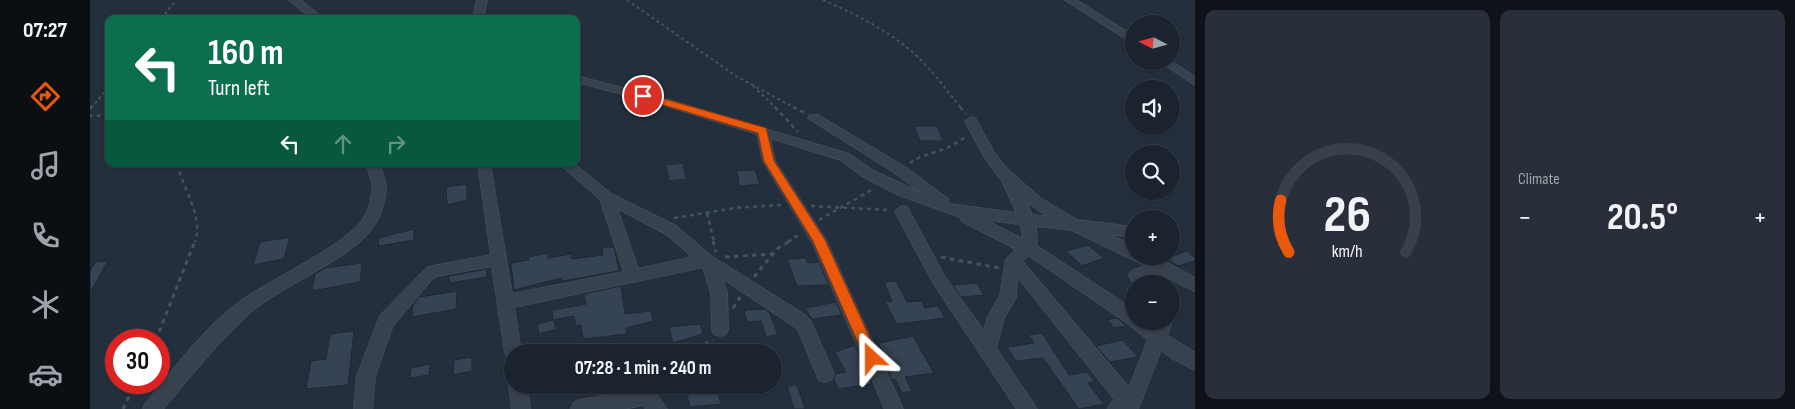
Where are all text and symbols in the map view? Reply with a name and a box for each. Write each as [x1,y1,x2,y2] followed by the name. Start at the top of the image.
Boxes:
[1125,15,1180,70] north arrow
[1125,15,1180,330] map controls
[23,17,67,44] text: 07:27
[208,32,284,75] text: 160 m
[125,35,190,100] icon: left
[208,75,270,102] text: Turn left
[622,75,664,117] pin
[28,79,63,114] icon: directions
[1125,80,1180,135] button: sound
[629,82,657,110] icon: arrive
[276,130,304,158] icon: left
[329,130,357,158] icon: ahead
[382,130,410,158] icon: right
[1125,145,1180,200] button: search
[28,148,63,183] icon: music
[1518,170,1560,189] text: Climate
[1324,184,1371,247] text: 26
[1607,195,1678,240] text: 20.5°
[1518,201,1532,234] text: −
[1753,201,1767,234] text: +
[1125,210,1180,265] button: +
[28,218,63,253] icon: phone
[1332,241,1363,262] text: km/h
[1125,275,1180,330] button: −
[28,287,63,322] icon: climate
[105,329,170,394] speed limit sign: 30
[845,331,897,383] position arrow
[28,357,63,392] icon: car
[575,357,711,380] text: 07:28 · 1 min · 240 m

